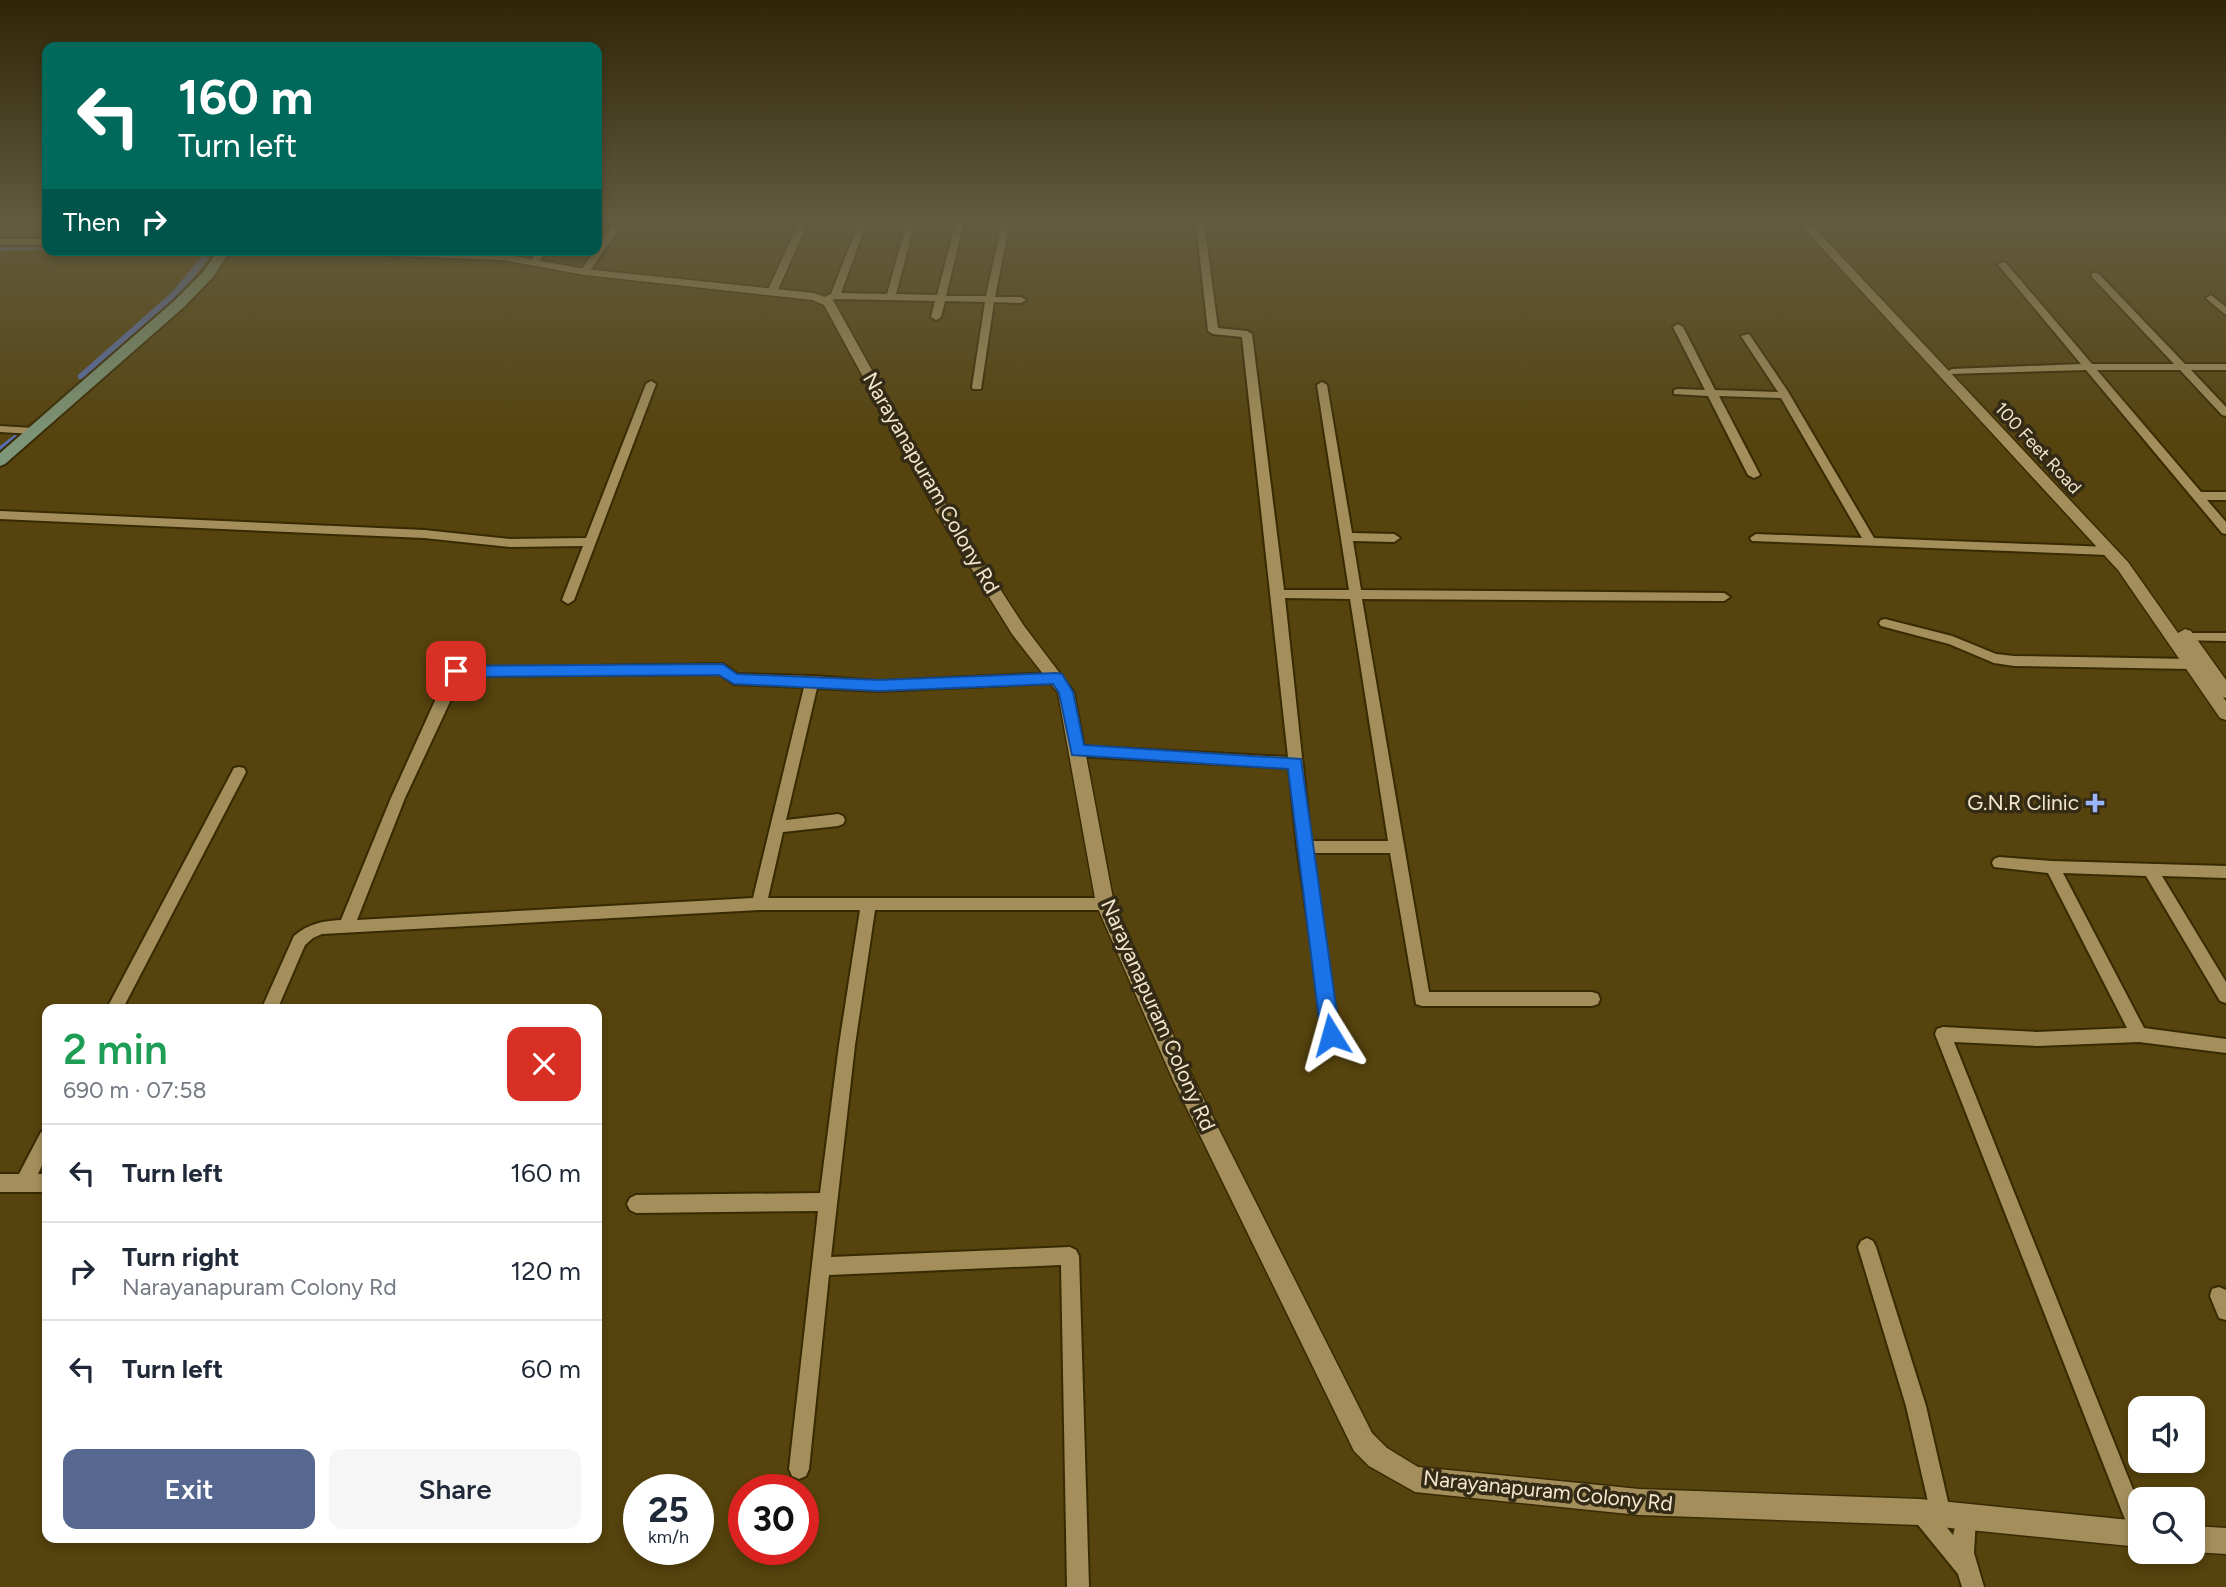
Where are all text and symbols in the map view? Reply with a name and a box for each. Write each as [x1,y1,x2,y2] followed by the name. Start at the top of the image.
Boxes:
[178,67,313,126] text: 160 m
[63,70,154,161] icon: left
[178,127,297,165] text: Turn left
[135,203,173,241] icon: right
[63,206,121,238] text: Then
[858,368,1005,598] street label: Narayanapuram Colony Rd
[1990,398,2086,498] street label: 100 Feet Road
[426,641,486,701] pin
[437,652,475,690] icon: arrive
[1967,790,2079,815] place label: G.N.R Clinic
[2085,793,2105,813] marker: G.N.R Clinic
[1096,895,1221,1134] street label: Narayanapuram Colony Rd
[1294,998,1368,1072] position arrow
[63,1024,168,1075] text: 2 min
[507,1027,581,1101] button: close
[63,1076,207,1104] text: 690 m · 07:58
[63,1154,101,1192] icon: left
[122,1157,223,1189] text: Turn left
[510,1157,581,1189] text: 160 m
[122,1241,239,1273] text: Turn right
[63,1252,101,1290] icon: right
[511,1255,581,1287] text: 120 m
[122,1273,397,1301] text: Narayanapuram Colony Rd
[63,1350,101,1388] icon: left
[122,1353,223,1385] text: Turn left
[521,1353,581,1385] text: 60 m
[2128,1396,2205,1564] map controls
[2128,1396,2205,1473] button: sound
[63,1449,315,1529] button: Exit
[329,1449,581,1529] button: Share
[1422,1465,1674,1516] street label: Narayanapuram Colony Rd
[728,1474,819,1565] speed limit sign: 30
[2128,1487,2205,1564] button: search
[648,1489,689,1531] text: 25
[648,1526,689,1548] text: km/h

